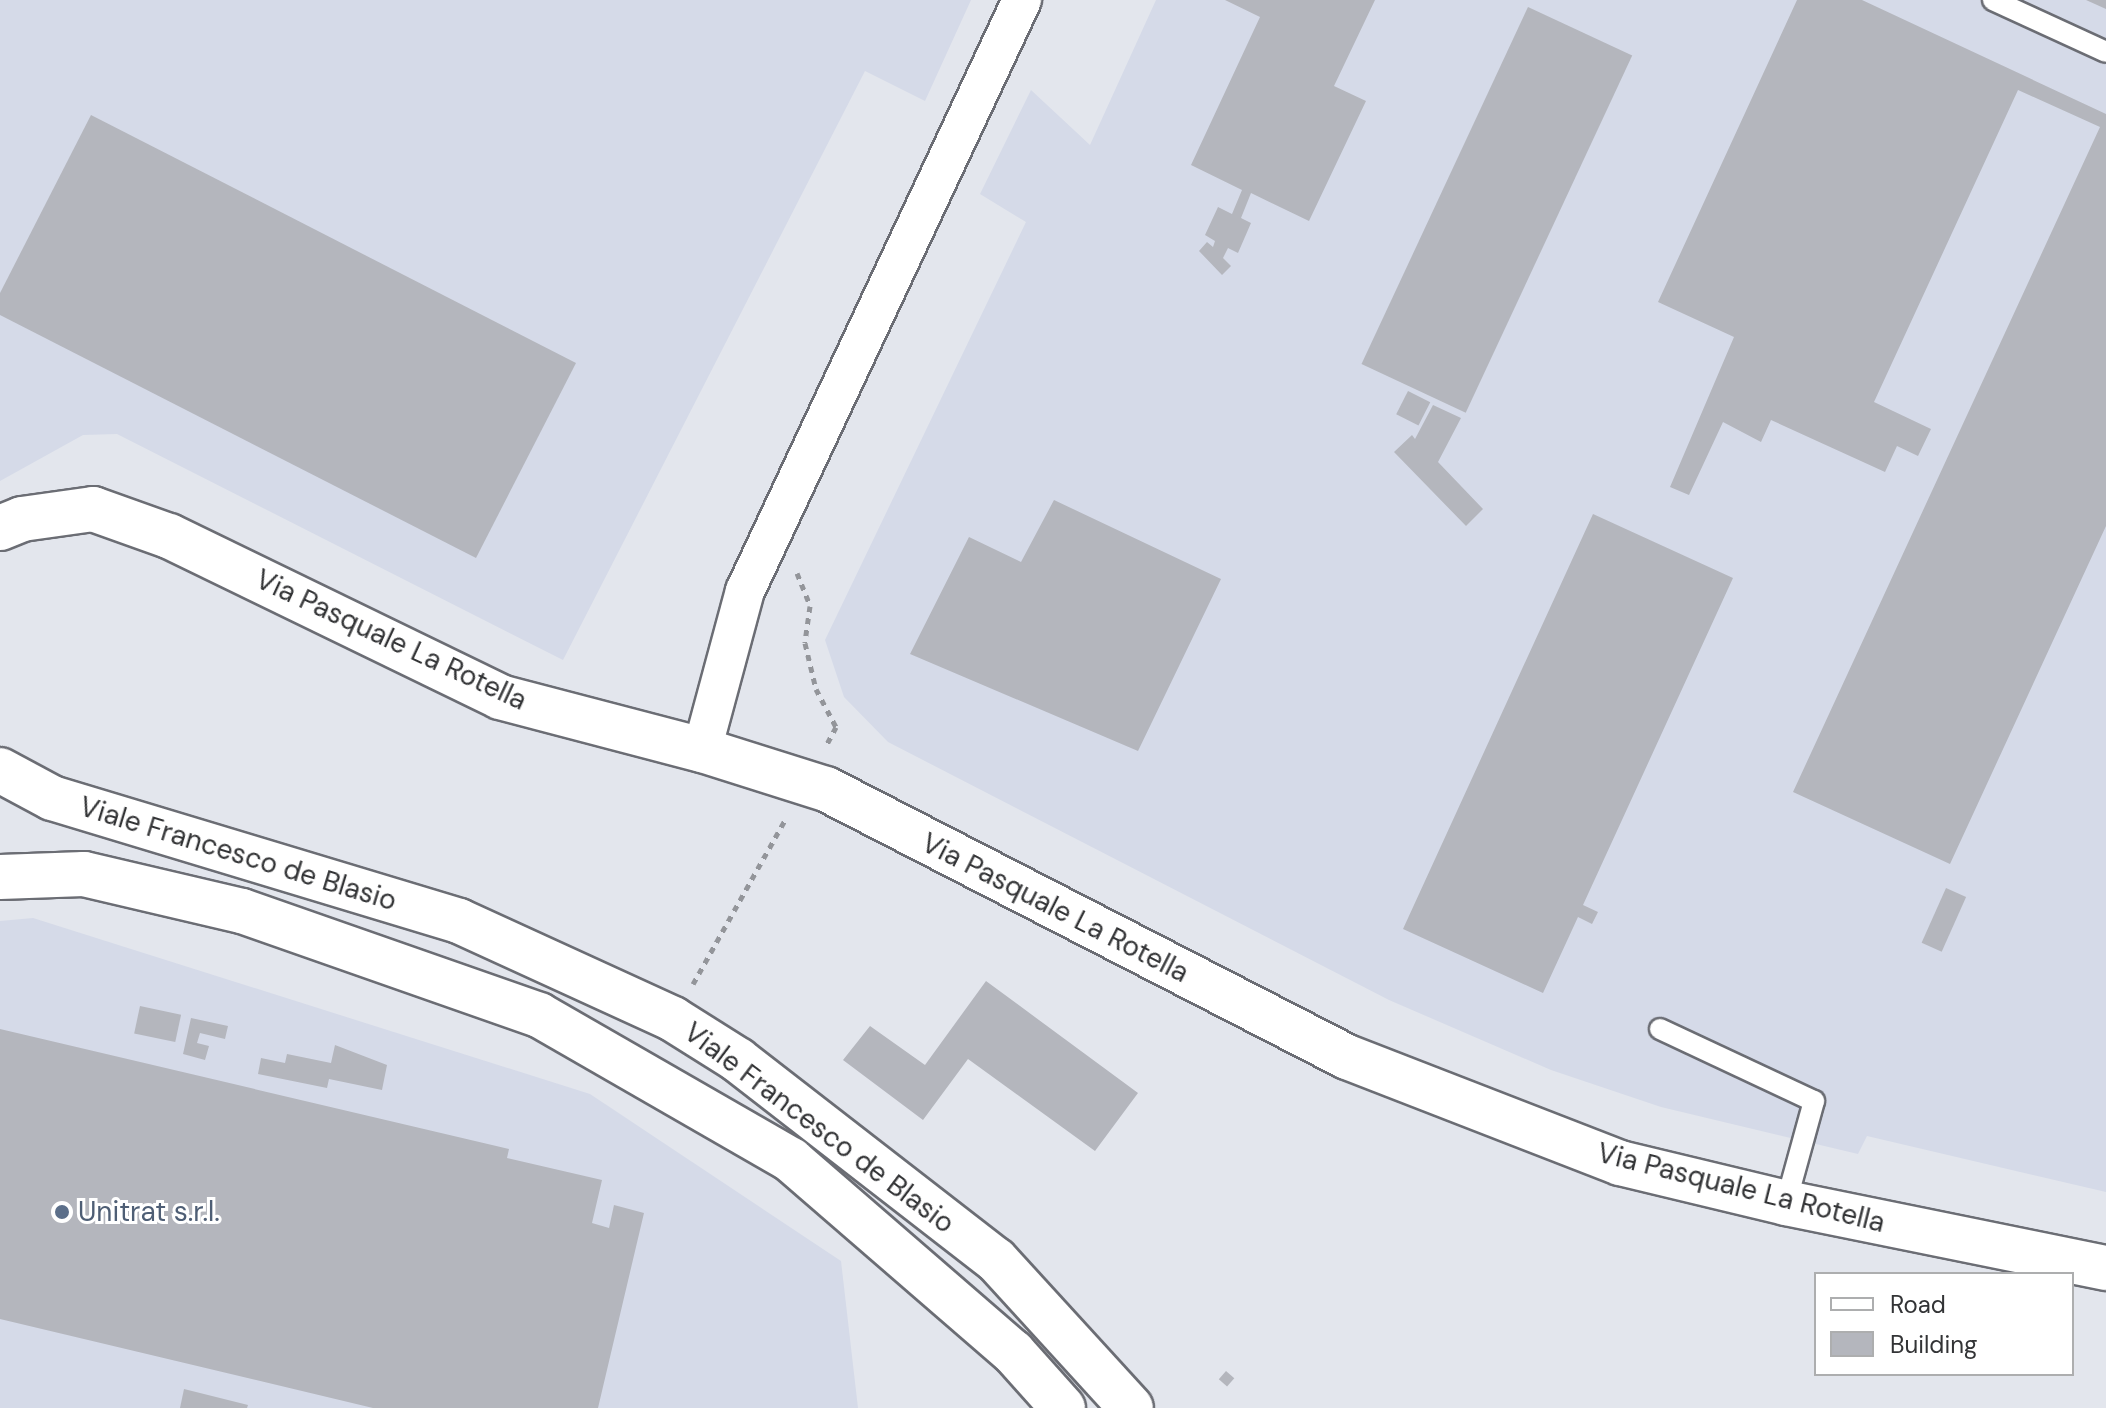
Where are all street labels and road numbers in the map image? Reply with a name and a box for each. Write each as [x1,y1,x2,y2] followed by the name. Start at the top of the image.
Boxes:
[250,562,532,718] street label: Via Pasquale La Rotella
[75,790,401,918] street label: Viale Francesco de Blasio
[916,826,1194,990] street label: Via Pasquale La Rotella
[677,1015,961,1241] street label: Viale Francesco de Blasio
[1594,1136,1888,1240] street label: Via Pasquale La Rotella

